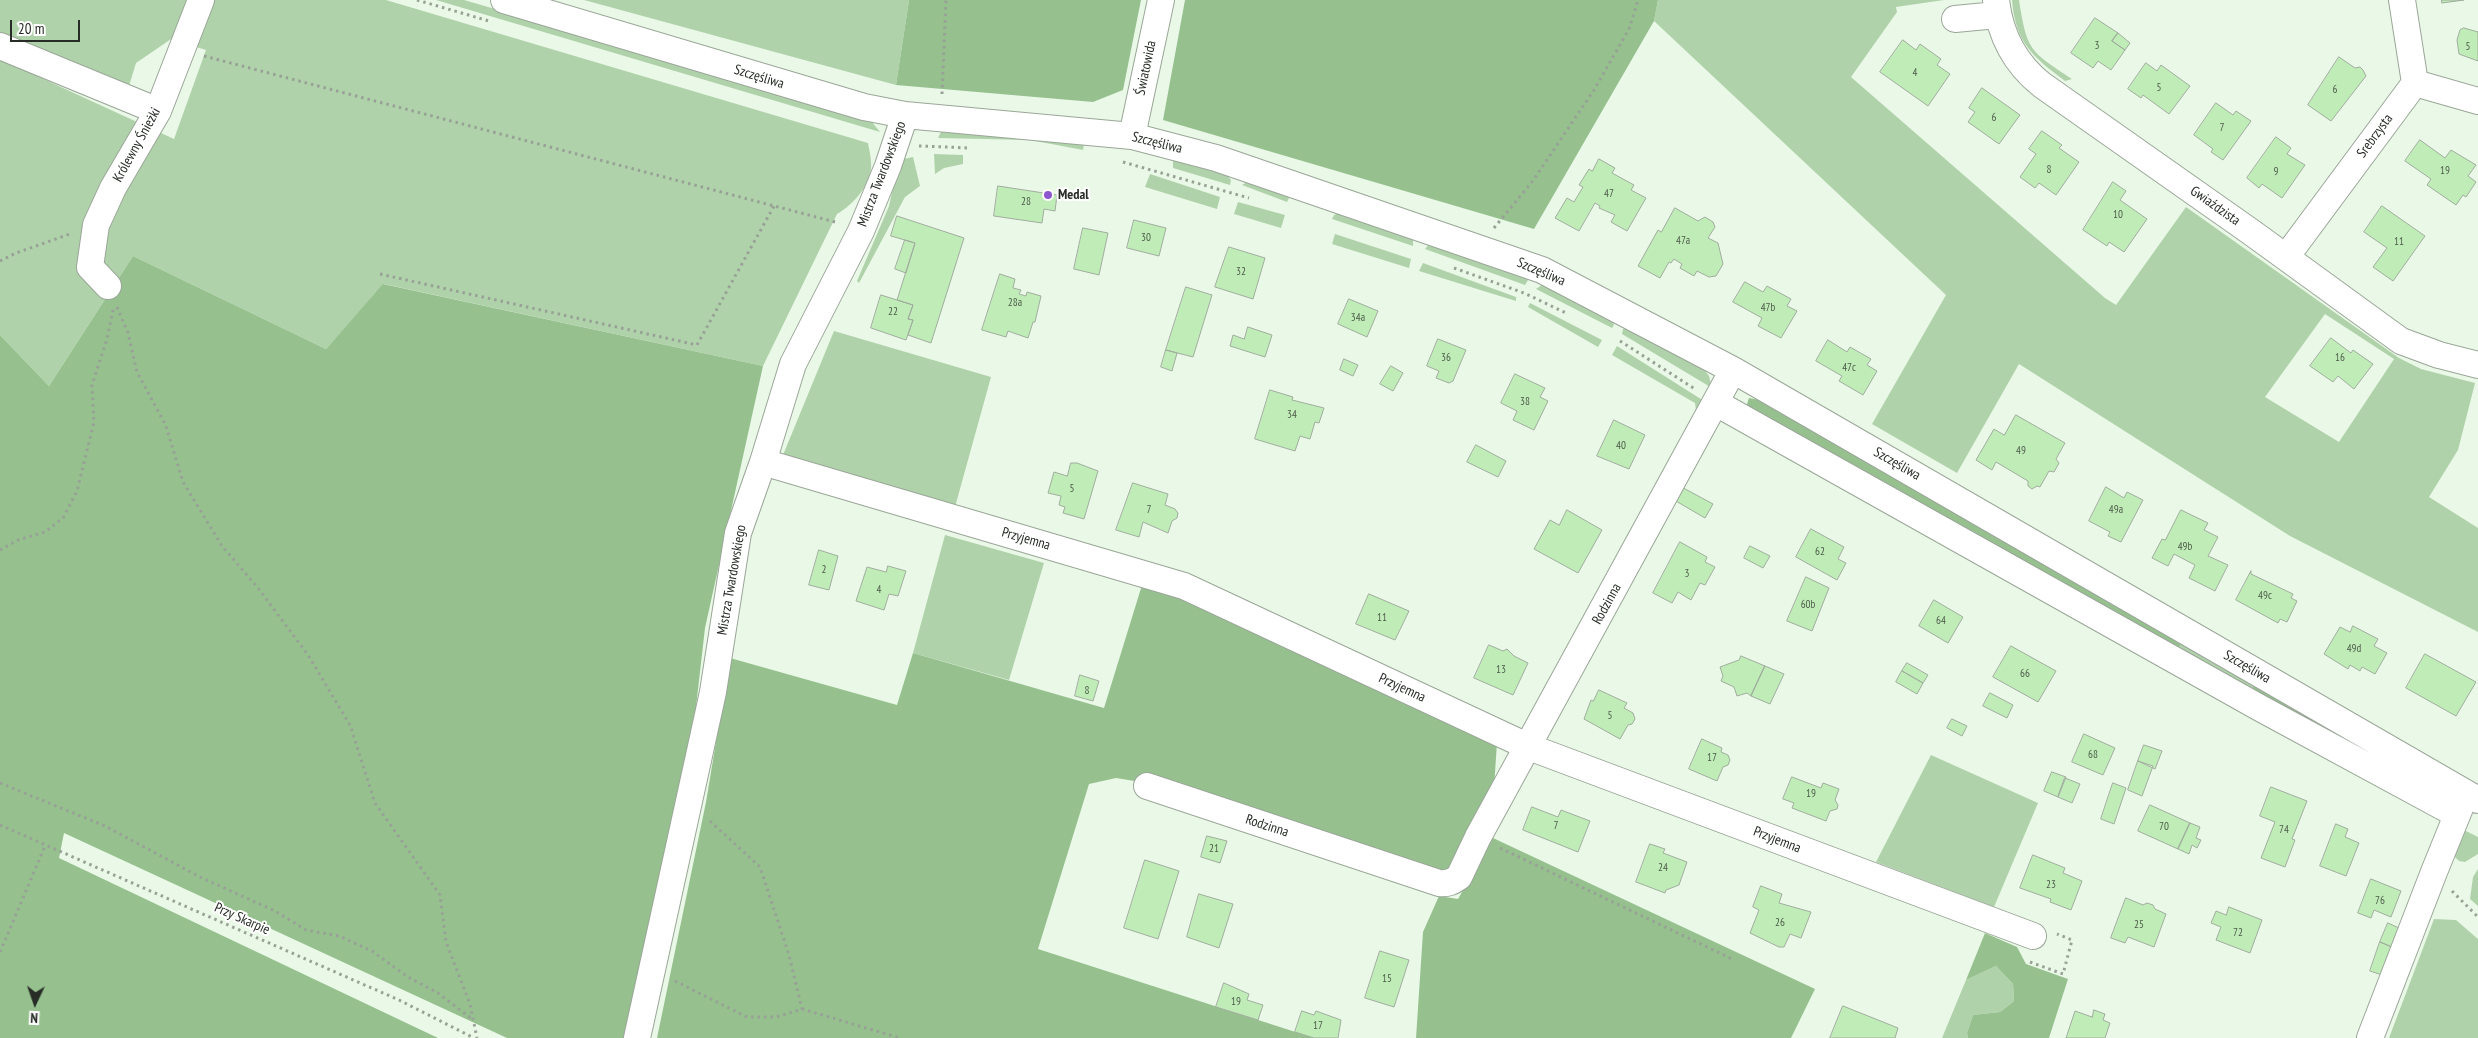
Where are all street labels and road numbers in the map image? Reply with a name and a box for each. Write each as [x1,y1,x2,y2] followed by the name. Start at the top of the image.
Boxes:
[1132,39,1160,97] street label: Światowida
[732,61,786,93] street label: Szczęśliwa
[110,105,164,185] street label: Królewny Śnieżki
[2354,111,2396,161] street label: Srebrzysta
[854,119,910,229] street label: Mistrza Twardowskiego
[1130,129,1184,157] street label: Szczęśliwa
[2187,183,2243,229] street label: Gwiaździsta
[1514,254,1568,290] street label: Szczęśliwa
[1871,444,1923,484] street label: Szczęśliwa
[714,524,750,636] street label: Mistrza Twardowskiego
[1000,524,1052,554] street label: Przyjemna
[1589,581,1625,627] street label: Rodzinna
[2221,647,2273,687] street label: Szczęśliwa
[1376,670,1428,706] street label: Przyjemna
[1243,811,1291,841] street label: Rodzinna
[1751,823,1803,857] street label: Przyjemna
[212,899,272,939] street label: Przy Skarpie

